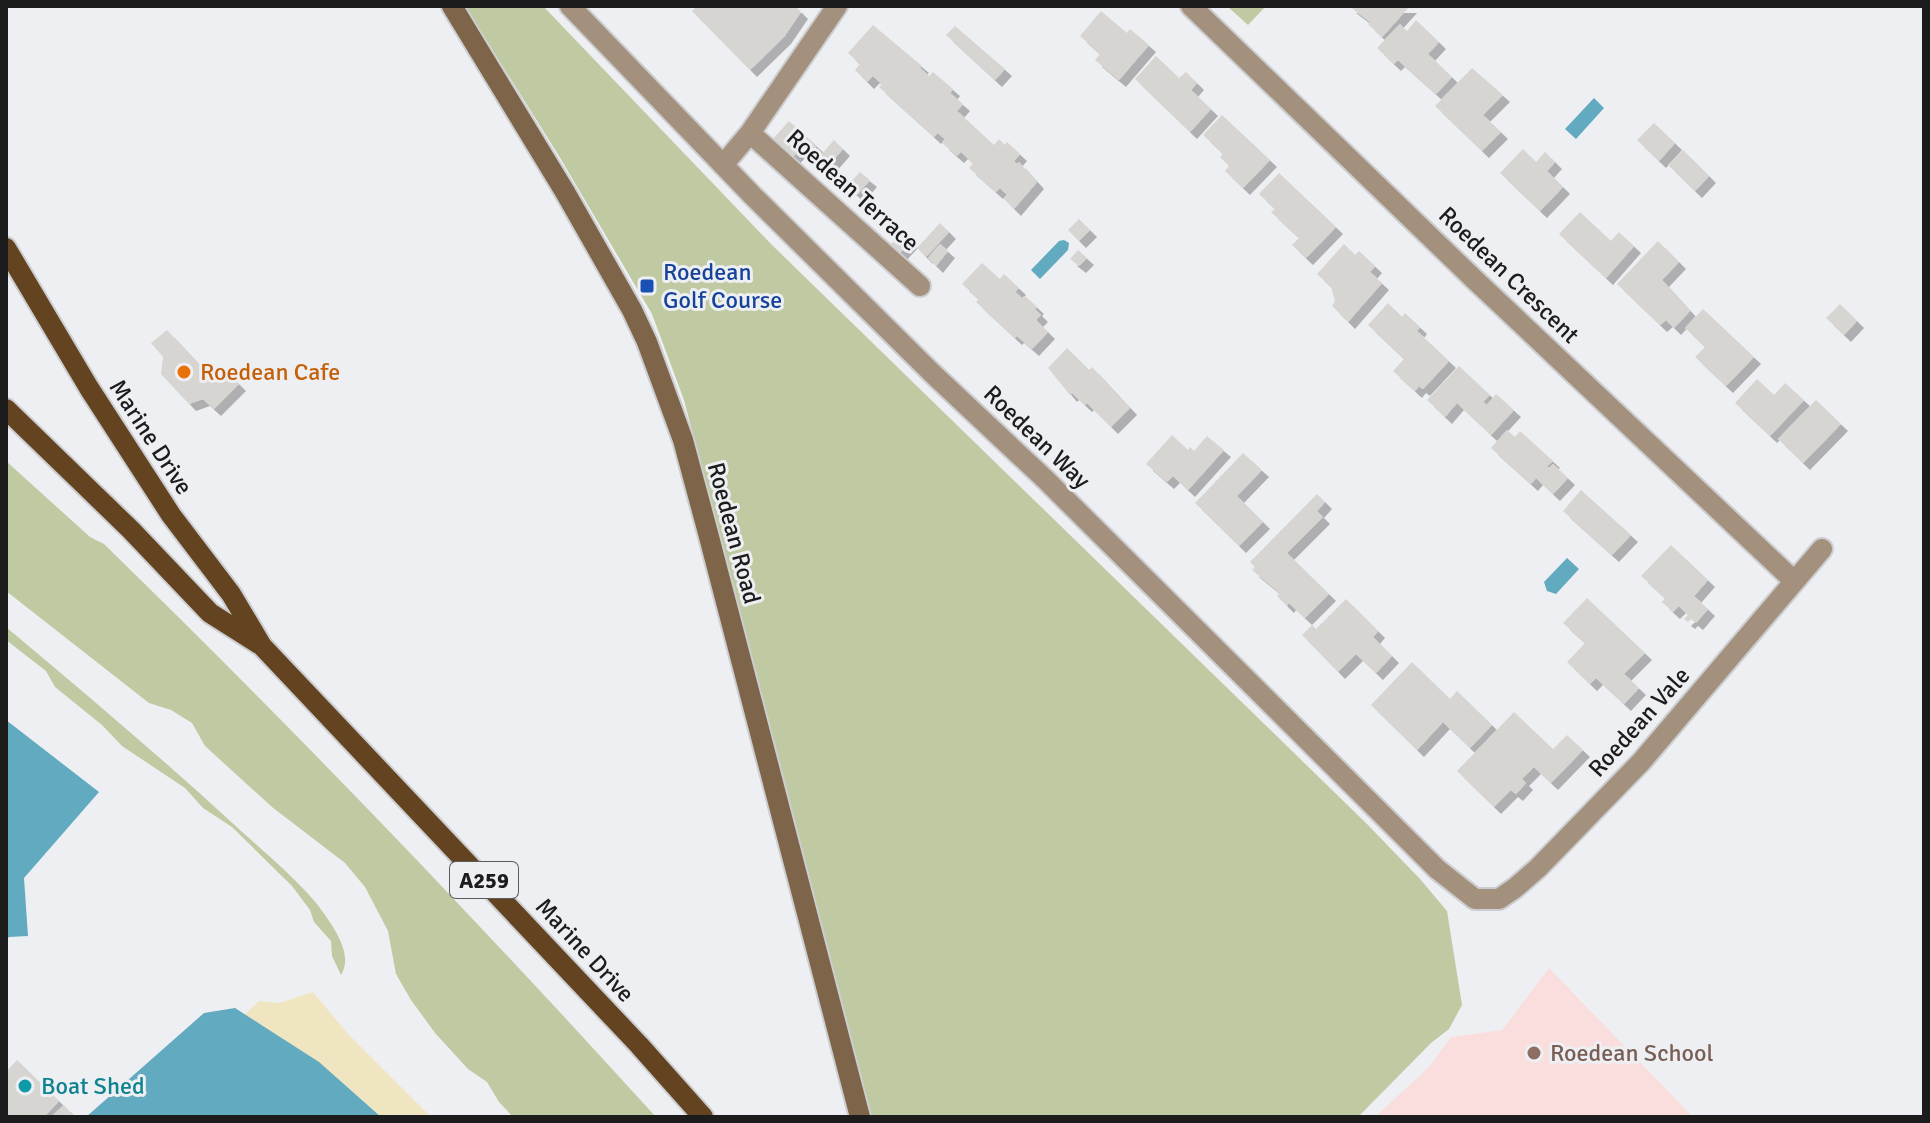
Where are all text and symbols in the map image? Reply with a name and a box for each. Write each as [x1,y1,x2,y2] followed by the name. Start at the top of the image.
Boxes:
[780,122,926,258] street label: Roedean Terrace
[1432,200,1586,350] street label: Roedean Crescent
[663,257,782,315] place label: Roedean Golf Course
[638,277,656,295] marker: Roedean Golf Course
[200,357,340,387] place label: Roedean Cafe
[175,363,193,381] marker: Roedean Cafe
[103,374,199,500] street label: Marine Drive
[977,379,1097,495] street label: Roedean Way
[701,459,767,607] street label: Roedean Road
[1582,661,1696,783] street label: Roedean Vale
[450,862,518,898] road number: A259
[529,892,641,1008] street label: Marine Drive
[1550,1038,1714,1068] place label: Roedean School
[1525,1044,1543,1062] marker: Roedean School
[41,1071,145,1101] place label: Boat Shed
[16,1077,34,1095] marker: Boat Shed

